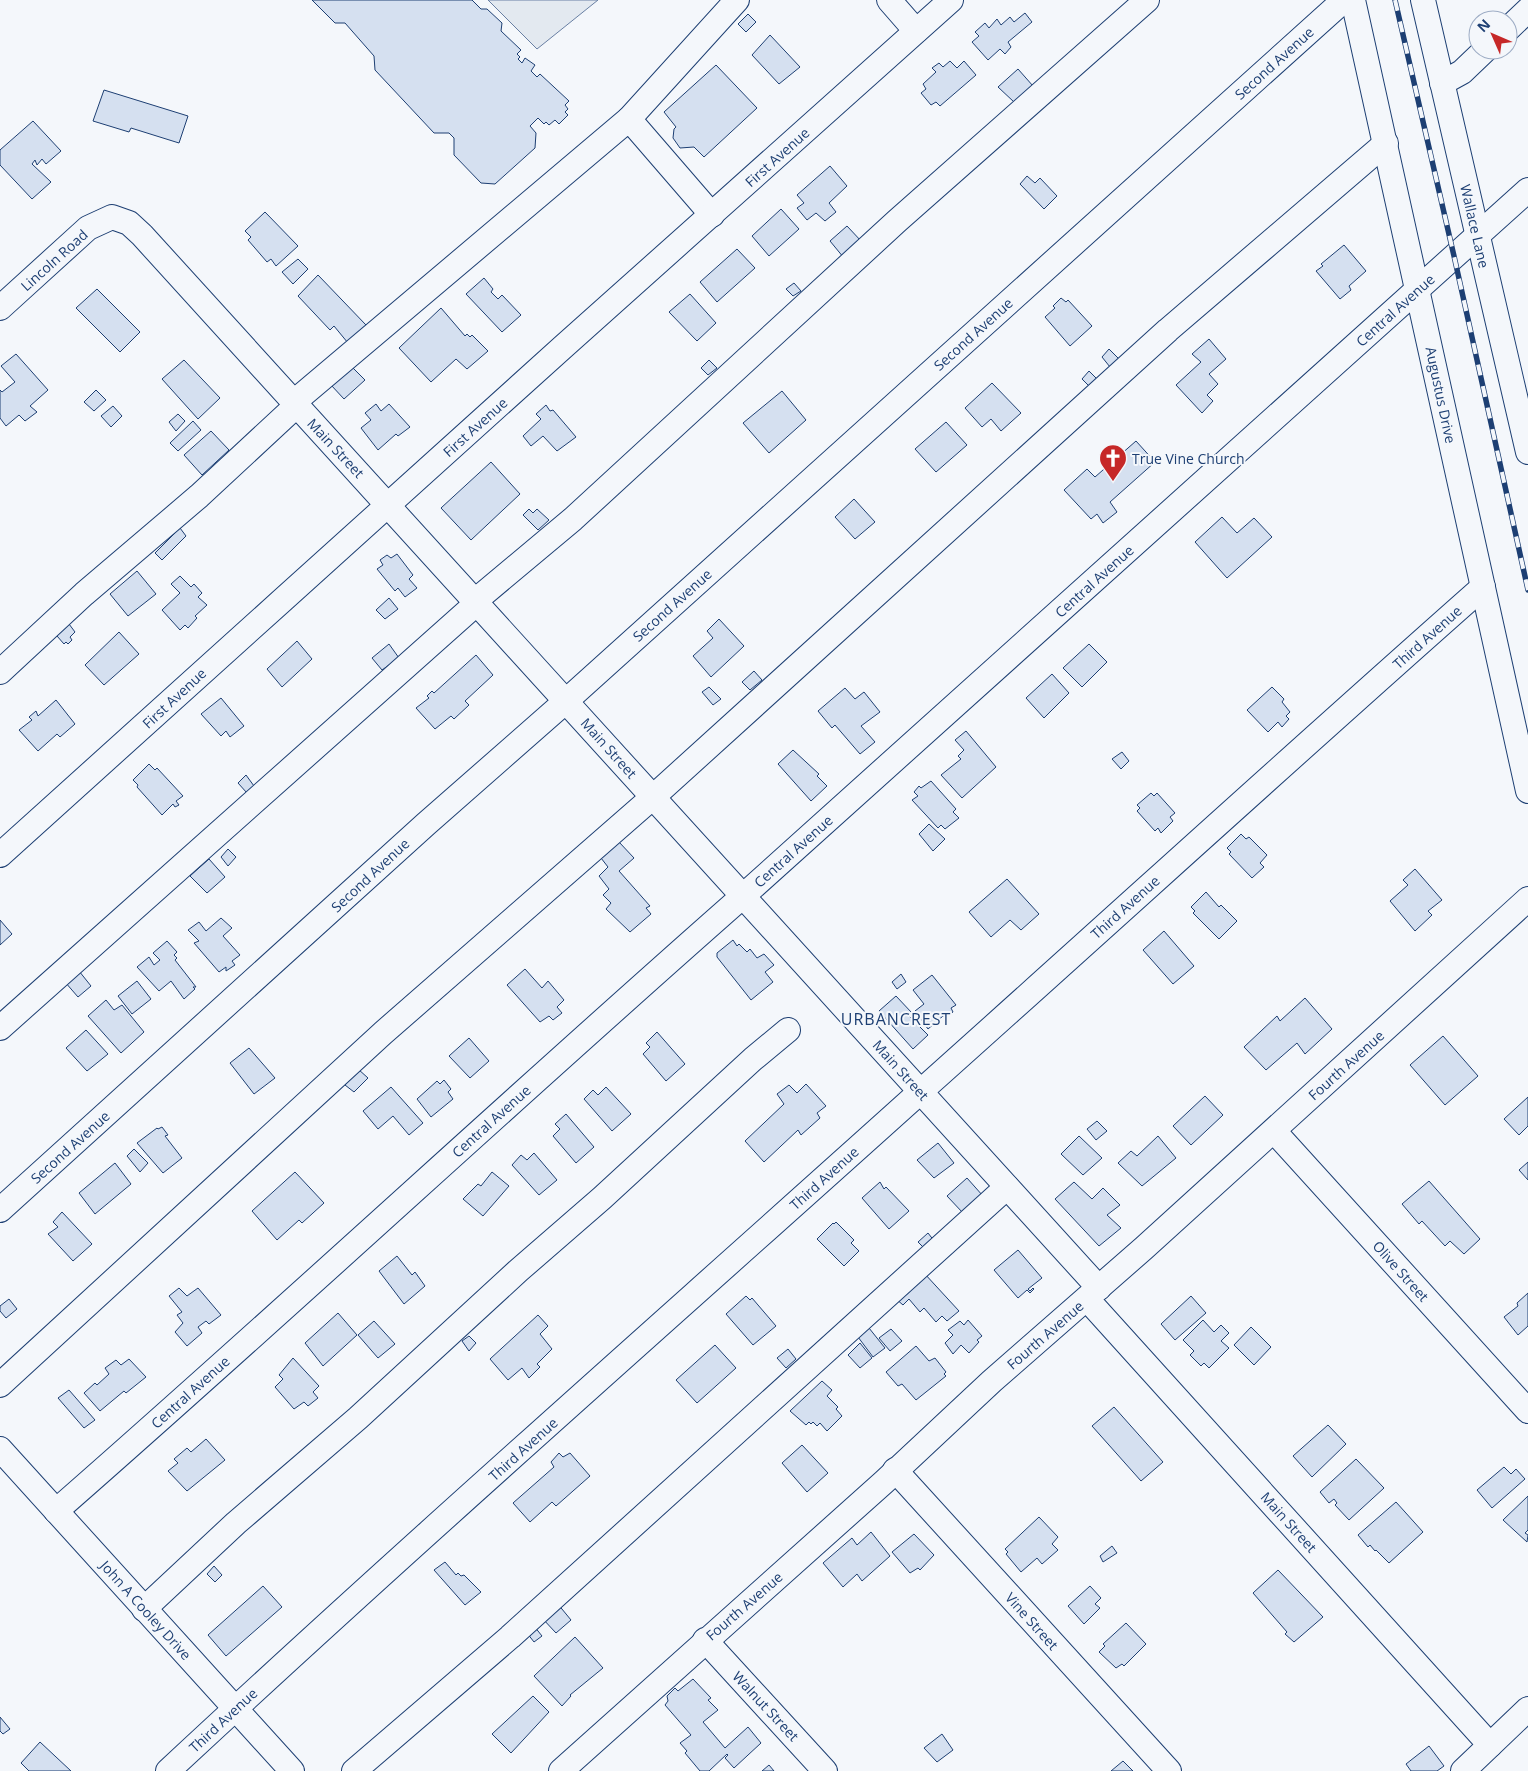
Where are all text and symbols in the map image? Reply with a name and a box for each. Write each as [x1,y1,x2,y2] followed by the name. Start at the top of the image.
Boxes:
[1468,10,1518,60] north arrow
[1473,15,1494,36] text: N
[1230,22,1318,104] street label: Second Avenue
[741,123,813,191] street label: First Avenue
[1456,182,1494,270] street label: Wallace Lane
[17,225,91,295] street label: Lincoln Road
[1352,270,1438,350] street label: Central Avenue
[929,293,1017,375] street label: Second Avenue
[1421,345,1461,445] street label: Augustus Drive
[439,393,511,461] street label: First Avenue
[303,414,369,482] street label: Main Street
[1098,443,1128,482] church icon: True Vine Church
[1132,449,1245,468] place label: True Vine Church
[1051,541,1137,621] street label: Central Avenue
[628,564,716,646] street label: Second Avenue
[1389,601,1466,673] street label: Third Avenue
[138,664,210,732] street label: First Avenue
[577,714,641,782] street label: Main Street
[750,811,836,891] street label: Central Avenue
[327,834,413,916] street label: Second Avenue
[1087,871,1164,943] street label: Third Avenue
[841,1008,951,1030] district label: URBANCREST
[1304,1026,1388,1104] street label: Fourth Avenue
[869,1036,933,1104] street label: Main Street
[448,1081,534,1161] street label: Central Avenue
[26,1106,114,1188] street label: Second Avenue
[786,1142,863,1214] street label: Third Avenue
[1369,1237,1433,1305] street label: Olive Street
[1003,1296,1088,1374] street label: Fourth Avenue
[147,1352,233,1432] street label: Central Avenue
[485,1413,562,1485] street label: Third Avenue
[1257,1488,1321,1556] street label: Main Street
[95,1555,196,1664] street label: John A Cooley Drive
[702,1567,787,1645] street label: Fourth Avenue
[1001,1588,1063,1654] street label: Vine Street
[729,1667,803,1745] street label: Walnut Street
[185,1683,261,1756] street label: Third Avenue

